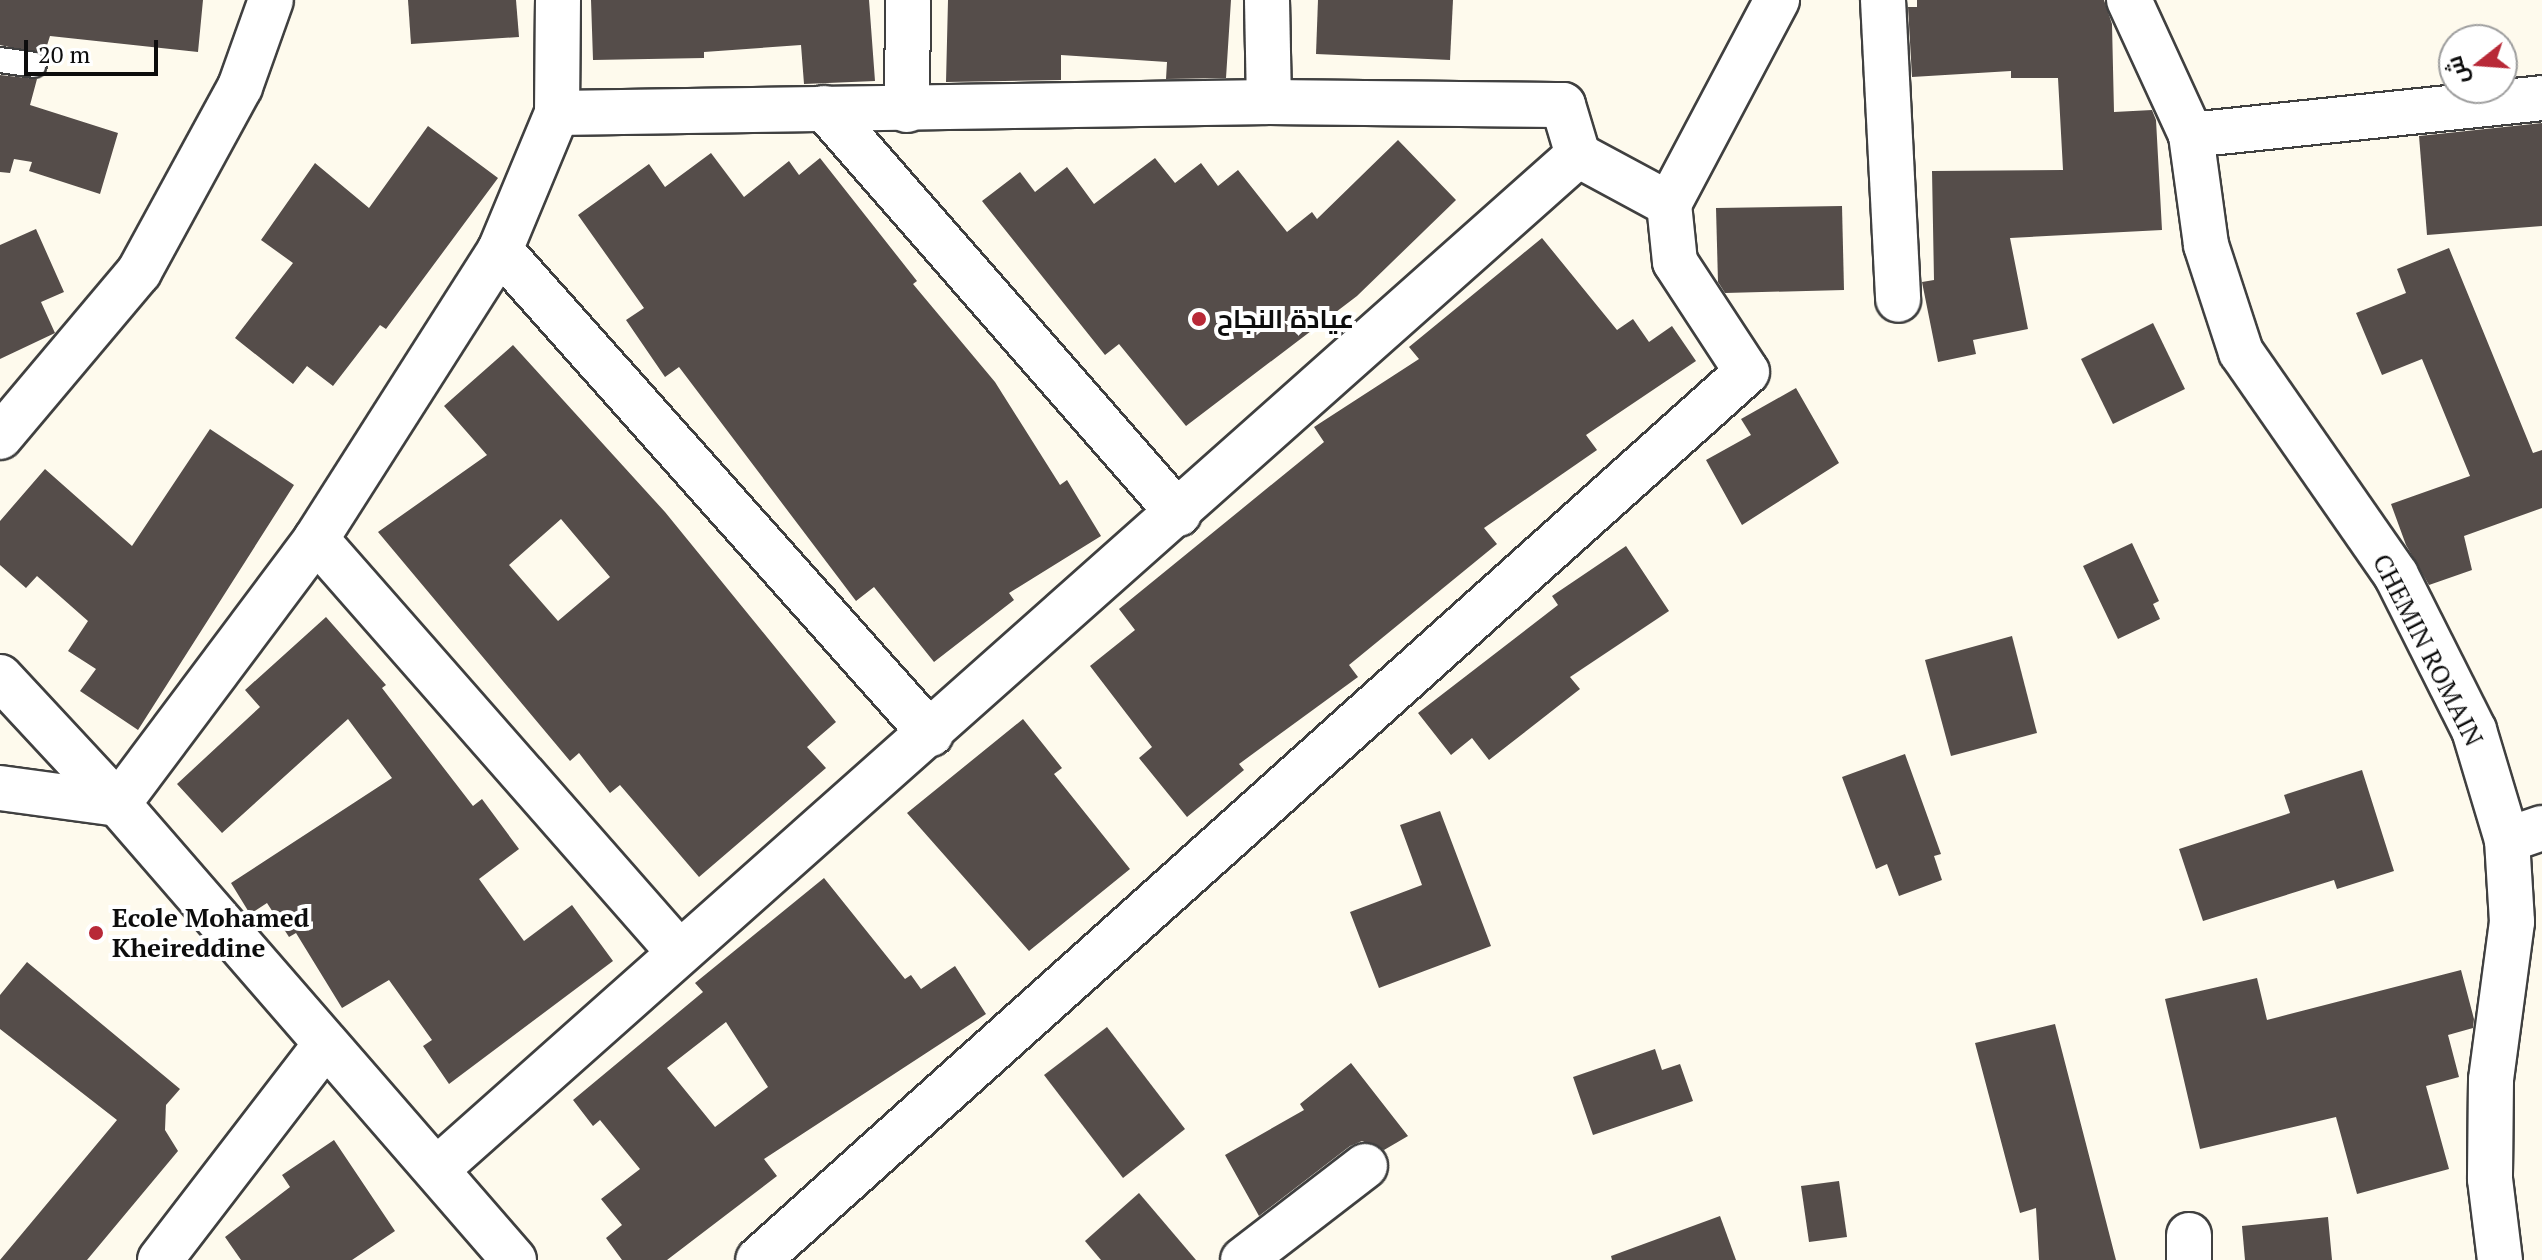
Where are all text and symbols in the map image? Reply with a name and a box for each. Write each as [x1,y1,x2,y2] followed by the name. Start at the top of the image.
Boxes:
[28,24,162,74] scale bar
[2438,24,2518,104] north arrow
[38,38,90,70] text: 20 m
[2438,53,2474,88] text: ش
[1217,303,1354,335] place label: عيادة النجاح
[1188,308,1210,330] marker: عيادة النجاح
[2366,549,2490,751] street label: CHEMIN ROMAIN
[112,902,309,964] place label: Ecole Mohamed Kheireddine
[87,924,105,942] marker: Ecole Mohamed Kheireddine

